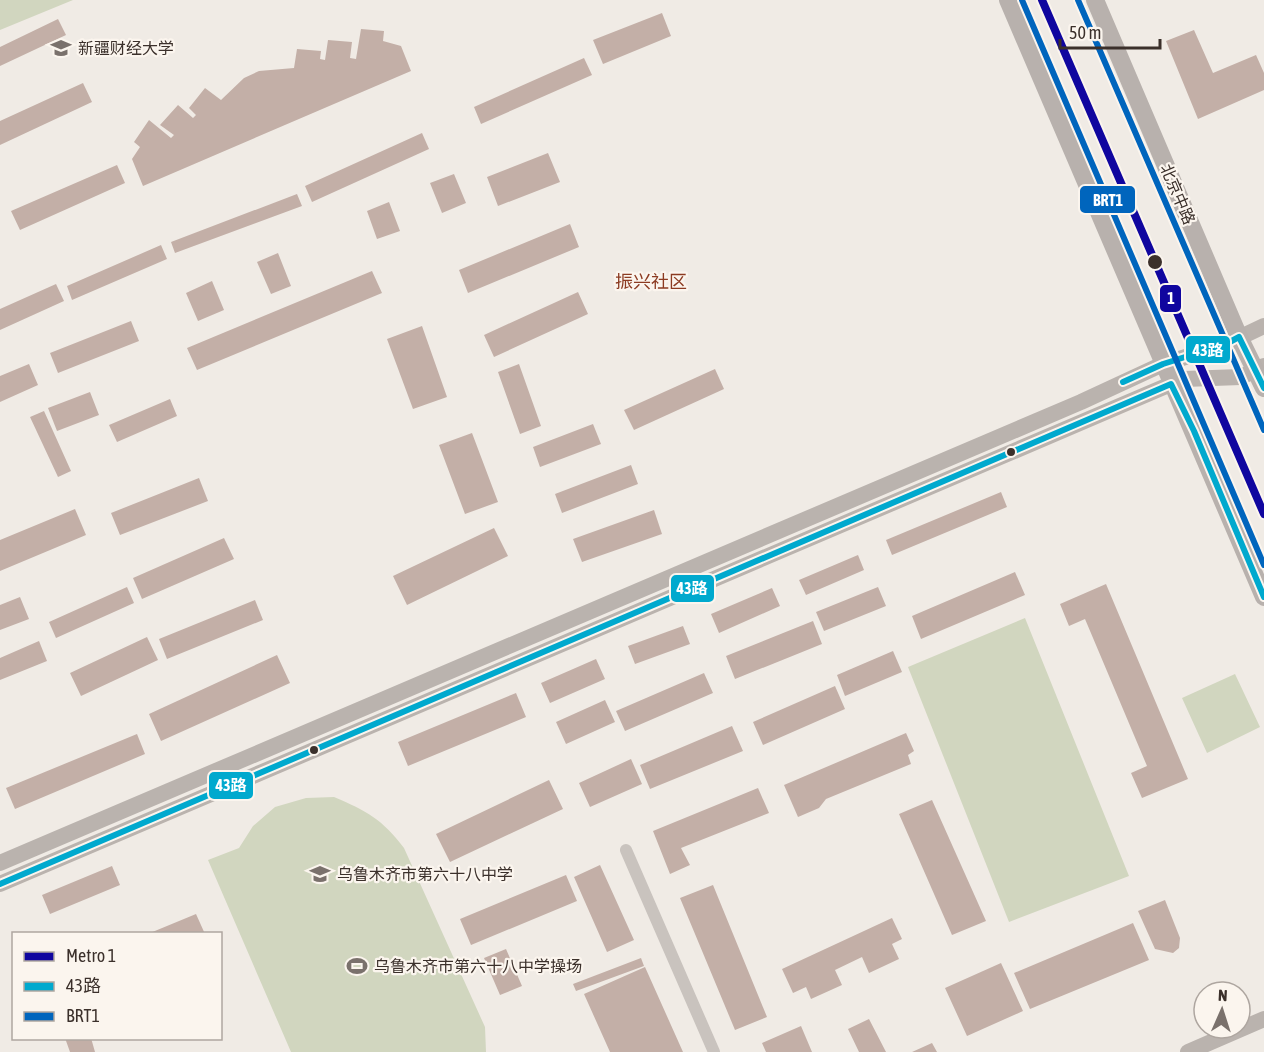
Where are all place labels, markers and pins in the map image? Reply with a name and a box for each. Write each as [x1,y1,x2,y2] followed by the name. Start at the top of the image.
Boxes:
[49,36,73,60] school or university icon: 新疆财经大学
[78,39,174,57] place label: 新疆财经大学
[1146,253,1164,271] unlabelled marker
[1005,446,1017,458] unlabelled marker
[308,744,320,756] unlabelled marker
[308,862,332,886] school or university icon: 乌鲁木齐市第六十八中学
[337,865,513,883] place label: 乌鲁木齐市第六十八中学
[345,954,369,978] sports icon: 乌鲁木齐市第六十八中学操场
[374,957,582,975] place label: 乌鲁木齐市第六十八中学操场

